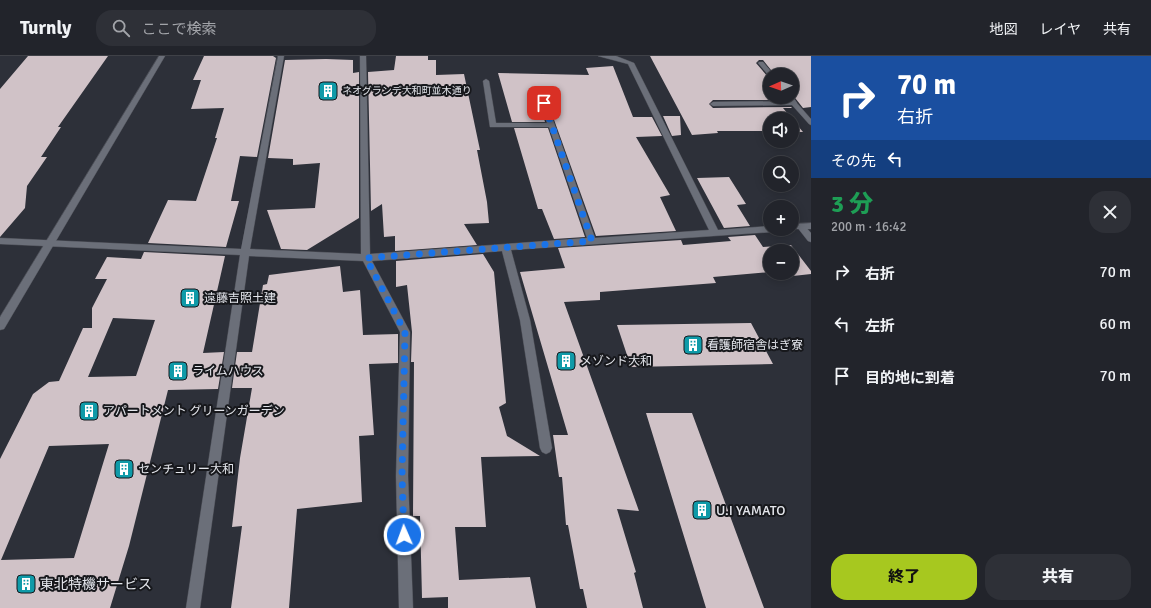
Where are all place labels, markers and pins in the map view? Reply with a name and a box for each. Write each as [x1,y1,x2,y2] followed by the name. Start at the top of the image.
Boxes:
[317,80,339,102] building icon: ネオグランデ大和町並木通り
[342,85,472,97] place label: ネオグランデ大和町並木通り
[527,86,561,120] pin
[179,287,201,309] building icon: 遠藤吉照土建
[204,291,276,306] place label: 遠藤吉照土建
[682,334,704,356] building icon: 看護師宿舎はぎ寮
[707,338,803,353] place label: 看護師宿舎はぎ寮
[555,350,577,372] building icon: メゾンド大和
[580,354,652,369] place label: メゾンド大和
[167,360,189,382] building icon: ライムハウス
[192,364,264,379] place label: ライムハウス
[78,400,100,422] building icon: アパートメント グリーンガーデン
[103,404,285,419] place label: アパートメント グリーンガーデン
[113,458,135,480] building icon: センチュリー大和
[138,462,234,477] place label: センチュリー大和
[691,499,713,521] building icon: U.I YAMATO
[716,502,786,519] place label: U.I YAMATO
[15,573,37,595] building icon: 東北特機サービス
[40,576,152,593] place label: 東北特機サービス

